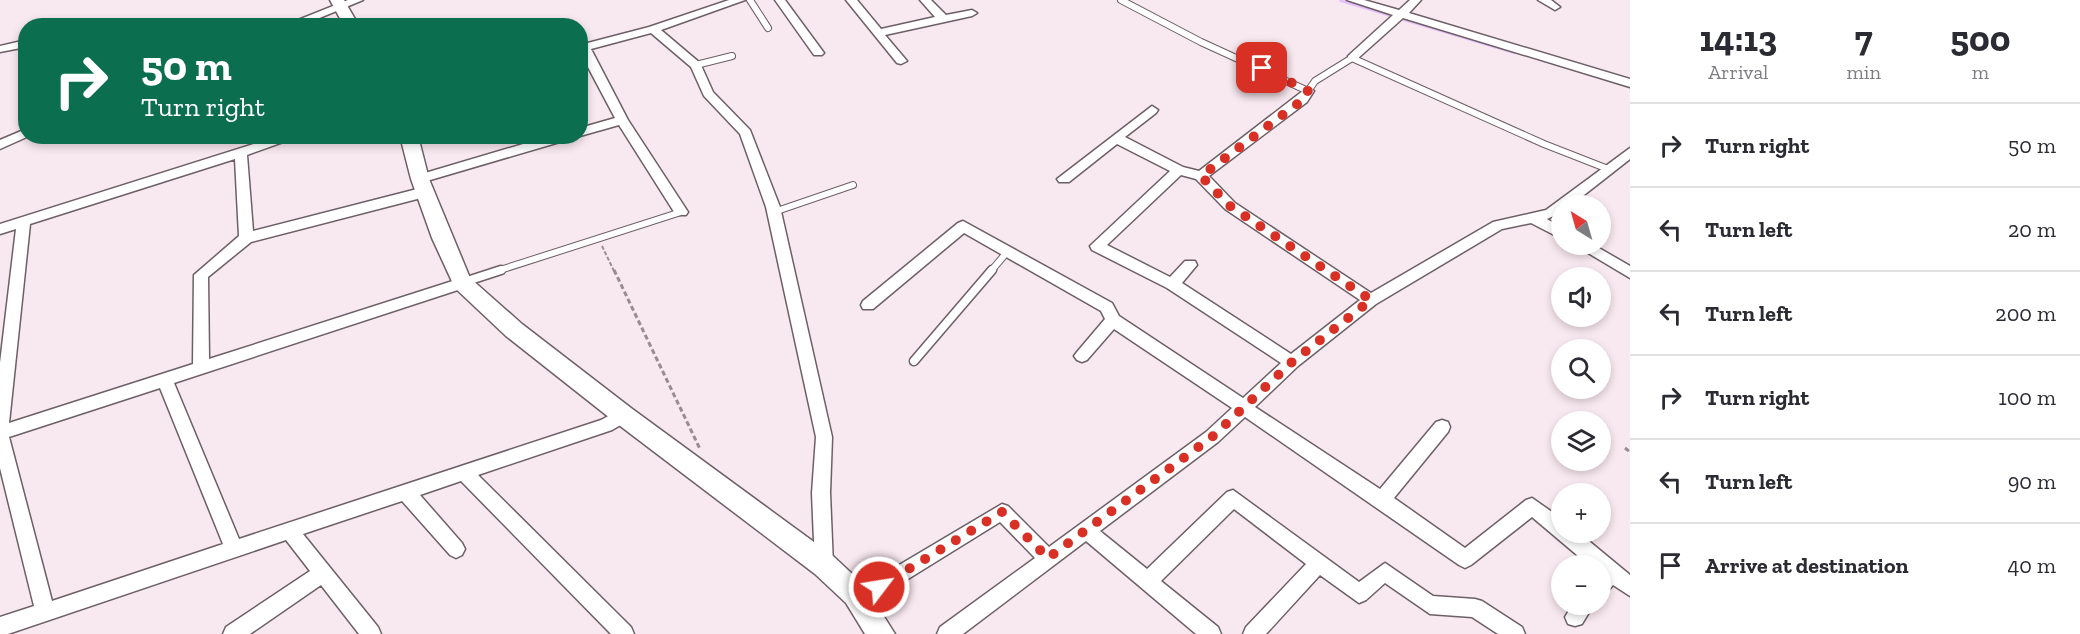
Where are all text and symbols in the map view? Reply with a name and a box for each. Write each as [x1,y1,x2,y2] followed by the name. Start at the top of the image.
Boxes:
[1699,17,1777,60] text: 14:13
[1855,17,1873,60] text: 7
[1950,17,2011,60] text: 500
[141,40,232,91] text: 50 m
[42,42,120,120] icon: right
[1236,42,1287,93] pin
[1245,51,1278,84] icon: arrive
[1708,60,1768,84] text: Arrival
[1847,60,1881,84] text: min
[1972,60,1989,84] text: m
[141,91,265,123] text: Turn right
[1654,129,1687,162] icon: right
[1705,132,1809,159] text: Turn right
[2008,132,2056,159] text: 50 m
[1551,195,1611,255] north arrow
[1551,195,1611,615] map controls
[1654,213,1687,246] icon: left
[1705,216,1792,243] text: Turn left
[2008,216,2056,243] text: 20 m
[1551,267,1611,327] button: sound
[1654,297,1687,330] icon: left
[1705,300,1792,327] text: Turn left
[1995,300,2056,327] text: 200 m
[1551,339,1611,399] button: search
[1654,381,1687,414] icon: right
[1705,384,1809,411] text: Turn right
[1998,384,2056,411] text: 100 m
[1551,411,1611,471] button: layers
[1654,465,1687,498] icon: left
[1705,468,1792,495] text: Turn left
[2008,468,2056,495] text: 90 m
[1551,483,1611,543] button: +
[1654,549,1687,582] icon: arrive
[1705,552,1908,579] text: Arrive at destination
[2007,552,2056,579] text: 40 m
[847,555,911,619] position arrow
[1551,555,1611,615] button: −

